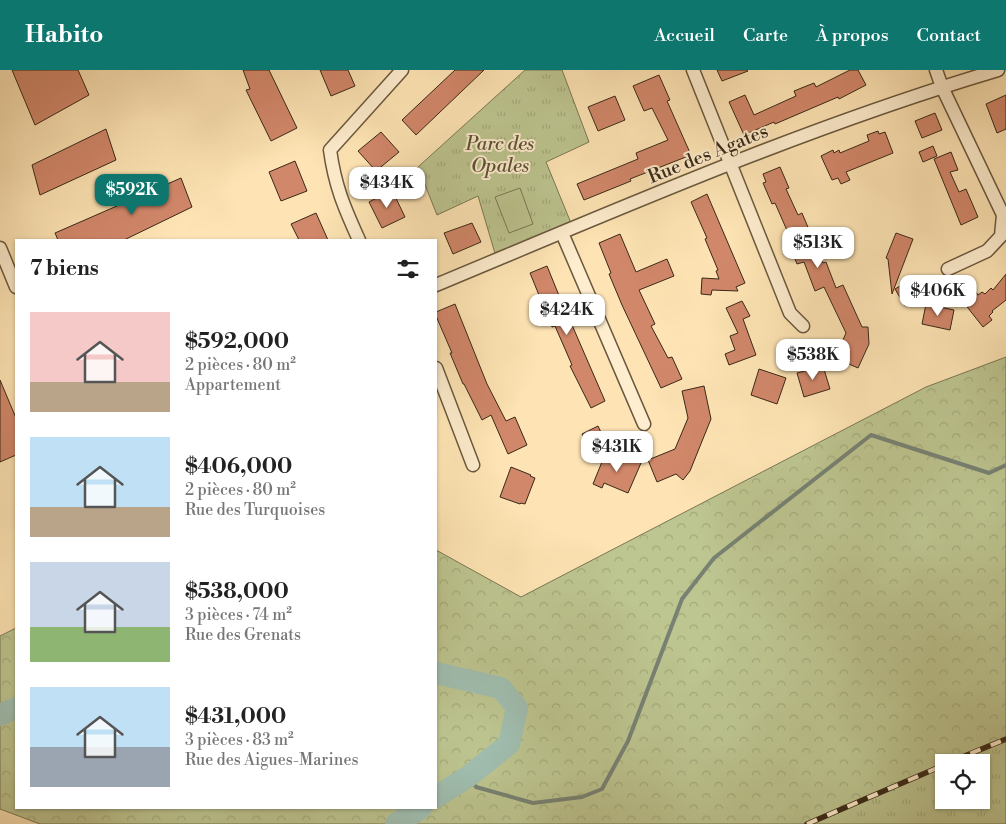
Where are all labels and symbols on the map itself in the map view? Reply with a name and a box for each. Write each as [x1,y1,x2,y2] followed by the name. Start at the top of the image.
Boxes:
[644,119,772,189] street label: Rue des Agates
[465,132,534,178] park label: Parc des Opales
[352,166,422,209] pin: $434K
[97,174,167,216] pin: $592K
[783,226,853,269] pin: $513K
[903,274,973,317] pin: $406K
[532,294,602,336] pin: $424K
[778,338,848,381] pin: $538K
[582,430,652,473] pin: $431K

